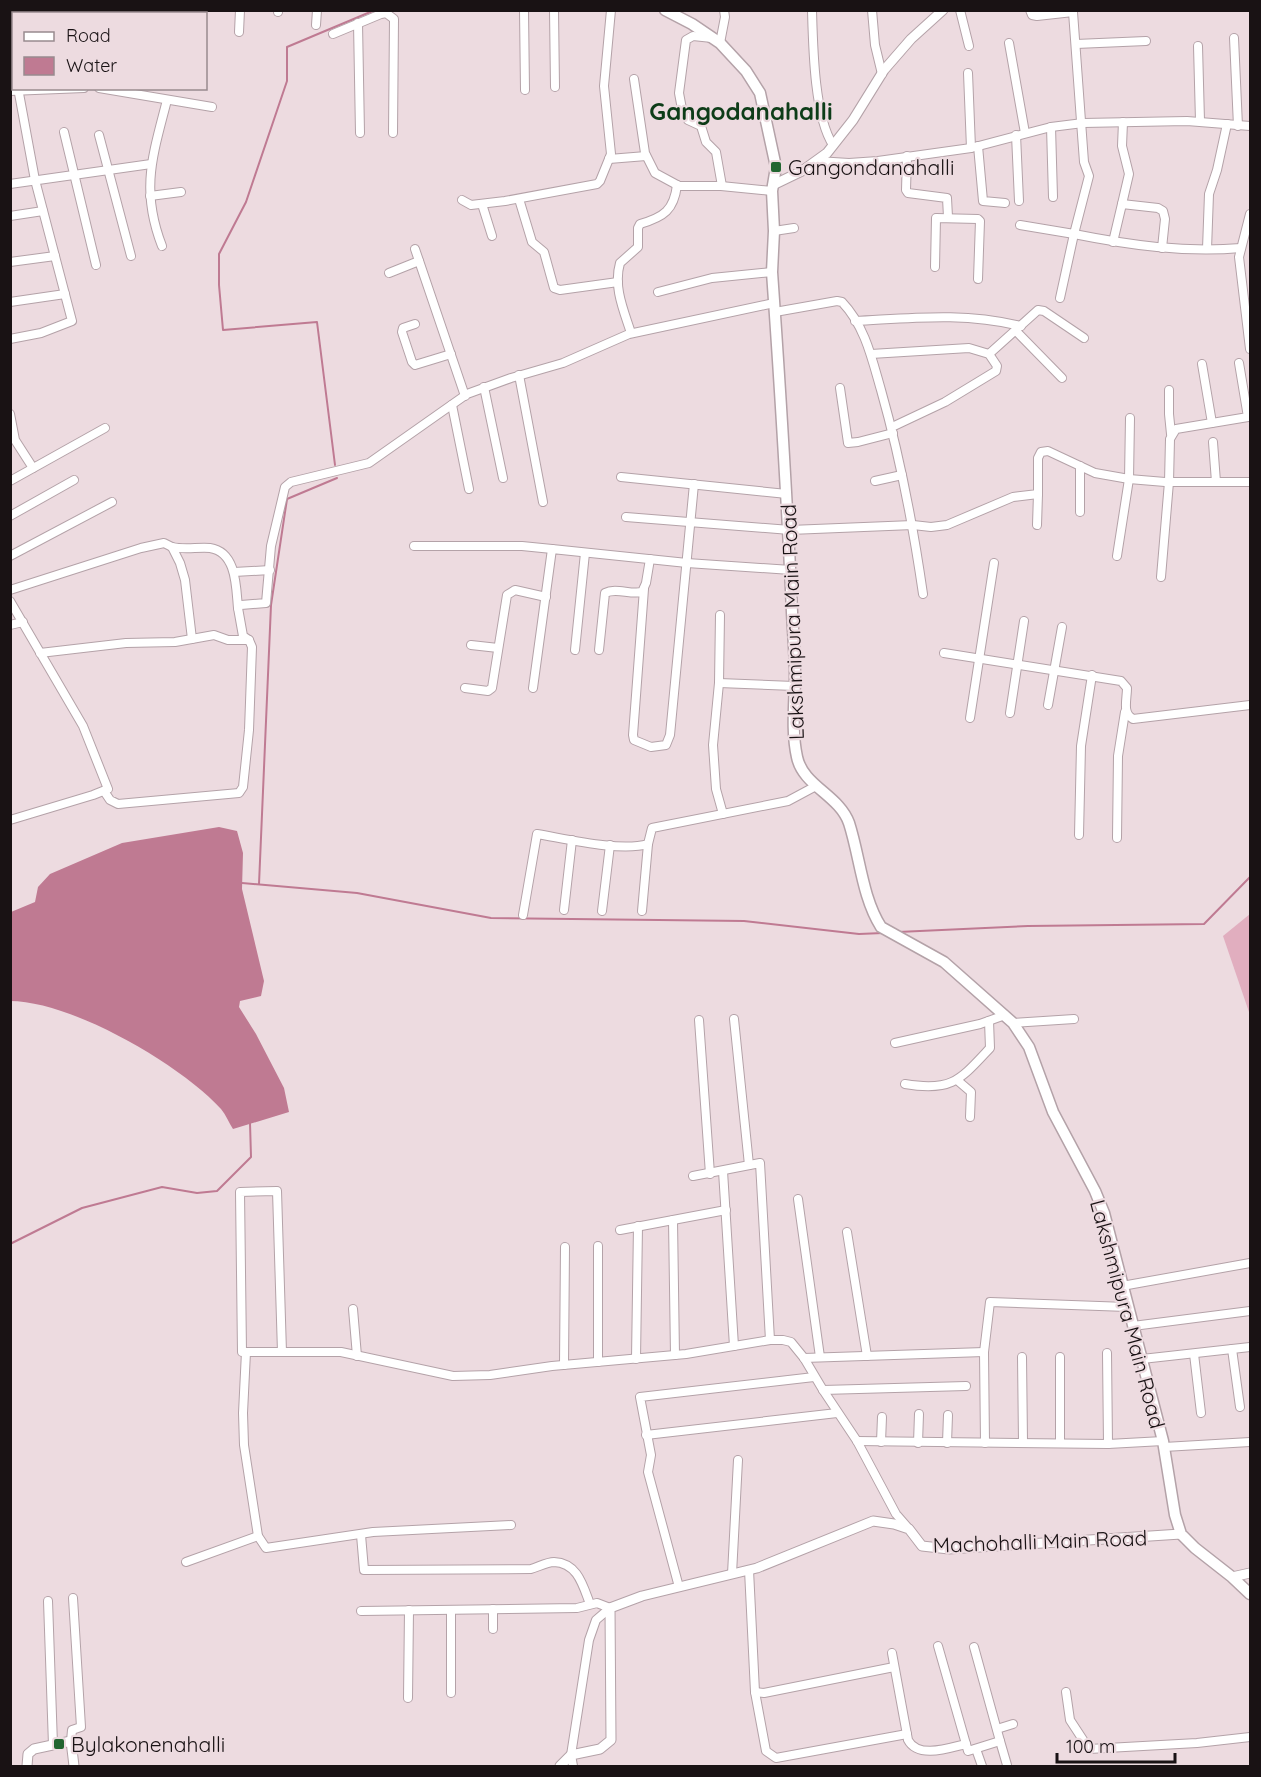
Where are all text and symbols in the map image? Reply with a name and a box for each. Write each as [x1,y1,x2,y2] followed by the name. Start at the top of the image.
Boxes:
[12,12,207,90] legend
[66,24,111,47] text: Road
[66,54,117,77] text: Water
[649,96,833,126] district label: Gangodanahalli
[788,154,954,180] place label: Gangondanahalli
[769,160,783,174] marker: Gangondanahalli
[775,504,809,740] street label: Lakshmipura Main Road
[1085,1197,1171,1431] street label: Lakshmipura Main Road
[932,1524,1148,1558] street label: Machohalli Main Road
[1057,1726,1176,1764] scale bar
[71,1731,225,1757] place label: Bylakonenahalli
[1066,1735,1115,1758] text: 100 m
[52,1737,66,1751] marker: Bylakonenahalli

